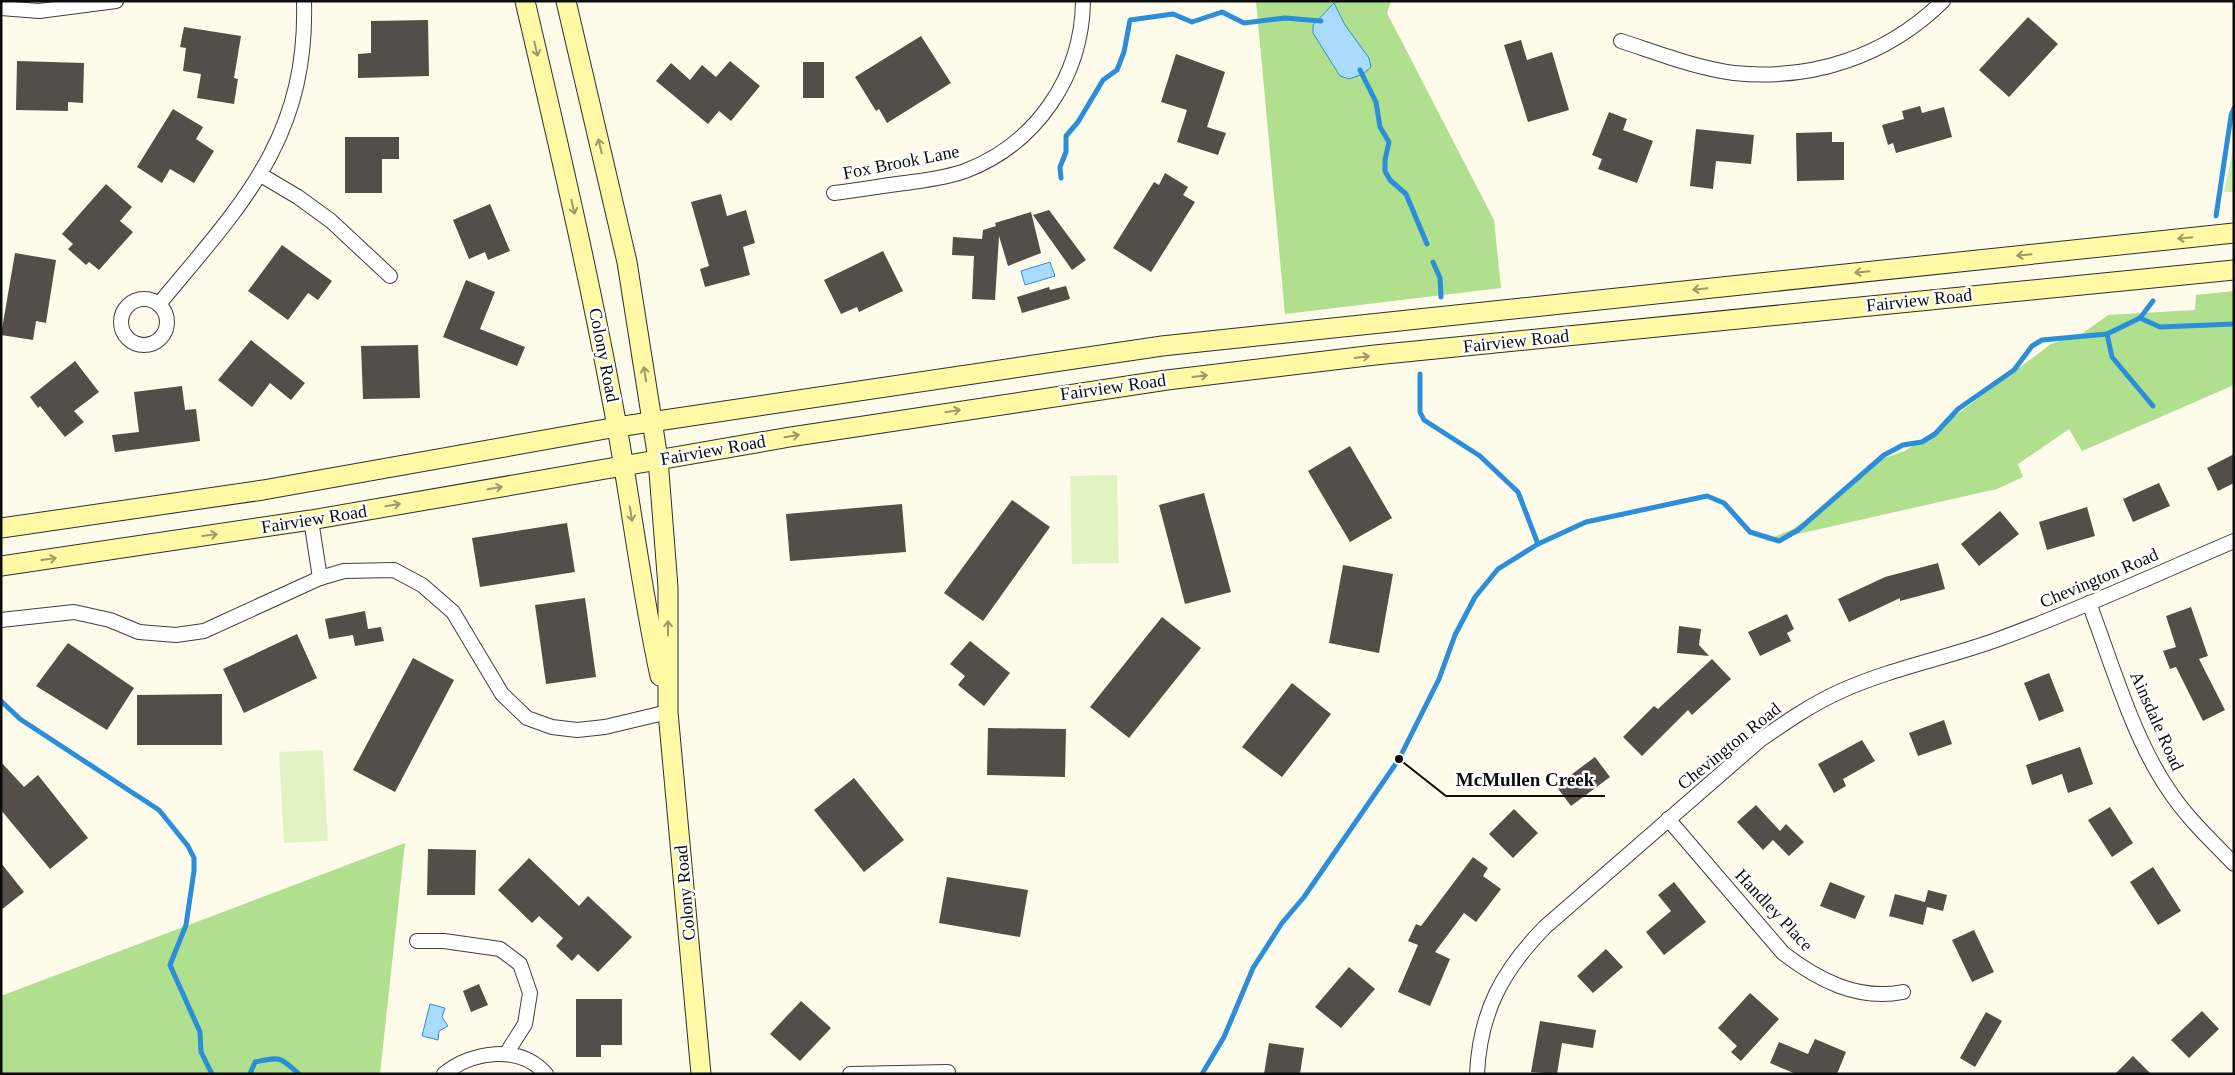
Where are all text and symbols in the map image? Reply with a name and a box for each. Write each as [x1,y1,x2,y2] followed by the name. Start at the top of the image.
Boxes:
[532,40,541,56] one-way arrow
[595,139,604,155] one-way arrow
[841,141,961,183] street label: Fox Brook Lane
[569,199,578,215] one-way arrow
[2178,233,2194,243] one-way arrow
[2016,250,2032,260] one-way arrow
[1854,267,1870,277] one-way arrow
[1693,284,1709,294] one-way arrow
[1865,284,1973,316] street label: Fairview Road
[585,306,623,404] street label: Colony Road
[1462,325,1570,357] street label: Fairview Road
[1353,352,1369,362] one-way arrow
[640,367,650,383] one-way arrow
[1059,370,1167,404] street label: Fairview Road
[1192,371,1208,381] one-way arrow
[944,406,960,416] one-way arrow
[659,431,767,469] street label: Fairview Road
[784,431,800,441] one-way arrow
[487,482,503,492] one-way arrow
[385,500,401,510] one-way arrow
[260,501,368,537] street label: Fairview Road
[626,505,636,521] one-way arrow
[202,530,218,540] one-way arrow
[2037,544,2161,612] street label: Chevington Road
[41,554,57,564] one-way arrow
[663,620,673,636] one-way arrow
[2126,668,2188,774] street label: Ainsdale Road
[1674,698,1784,794] street label: Chevington Road
[1446,762,1605,796] callout: McMullen Creek
[1456,769,1595,790] text: McMullen Creek
[671,845,699,941] street label: Colony Road
[1731,865,1817,955] street label: Handley Place

